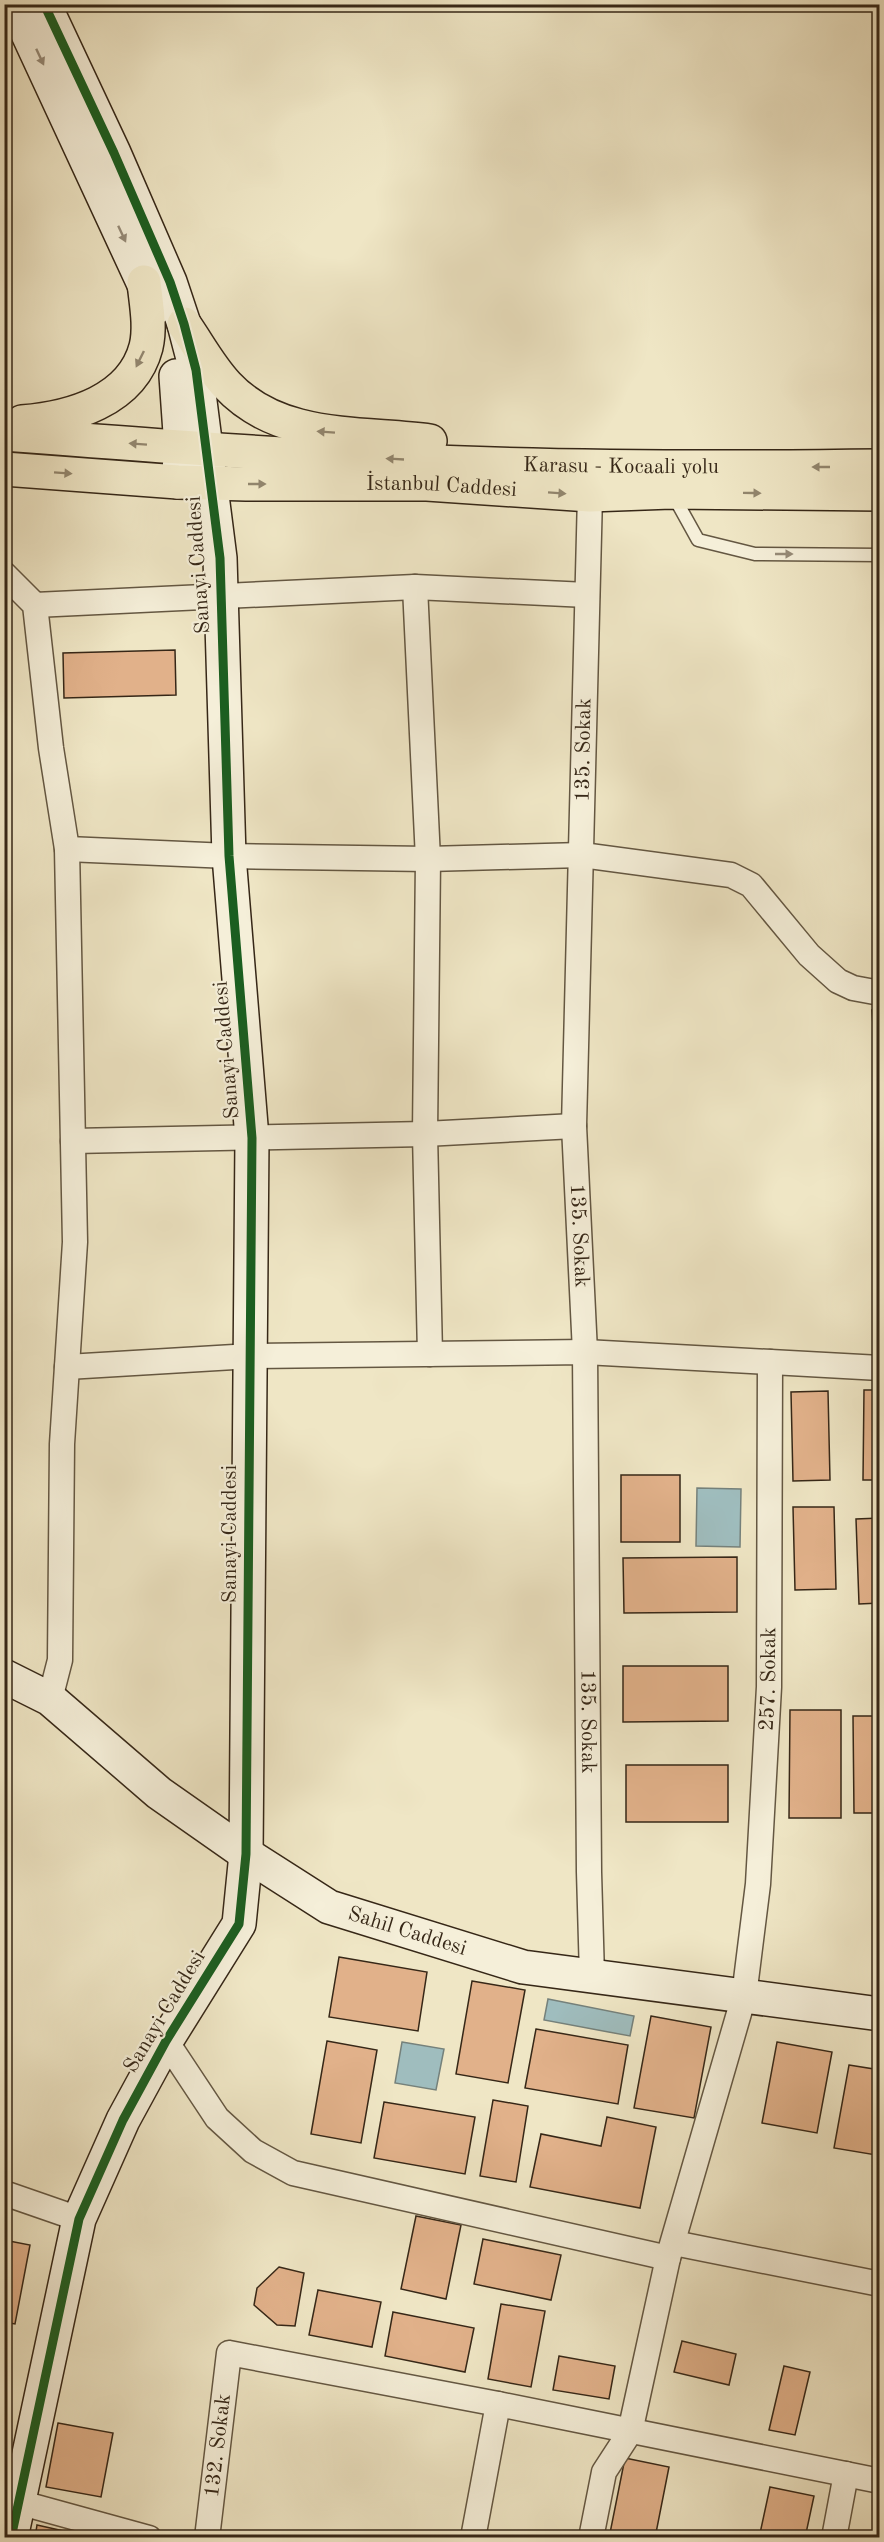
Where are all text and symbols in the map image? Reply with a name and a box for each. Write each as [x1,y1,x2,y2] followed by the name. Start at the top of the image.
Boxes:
[36,48,45,66] one-way arrow
[117,226,126,243] one-way arrow
[135,351,145,368] one-way arrow
[316,427,335,436] one-way arrow
[128,439,147,449] one-way arrow
[523,454,719,478] street label: Karasu - Kocaali yolu
[386,455,405,464] one-way arrow
[812,462,831,472] one-way arrow
[53,468,72,478] one-way arrow
[366,470,517,501] street label: İstanbul Caddesi
[248,479,267,489] one-way arrow
[548,488,567,498] one-way arrow
[742,488,761,497] one-way arrow
[184,495,214,635] street label: Sanayi Caddesi
[774,549,793,559] one-way arrow
[573,698,595,802] street label: 135. Sokak
[211,980,243,1120] street label: Sanayi Caddesi
[566,1183,592,1288] street label: 135. Sokak
[220,1465,241,1603] street label: Sanayi Caddesi
[756,1627,780,1732] street label: 257. Sokak
[577,1669,599,1774] street label: 135. Sokak
[345,1903,469,1959] street label: Sahil Caddesi
[120,1947,210,2077] street label: Sanayi Caddesi
[201,2393,235,2499] street label: 132. Sokak

